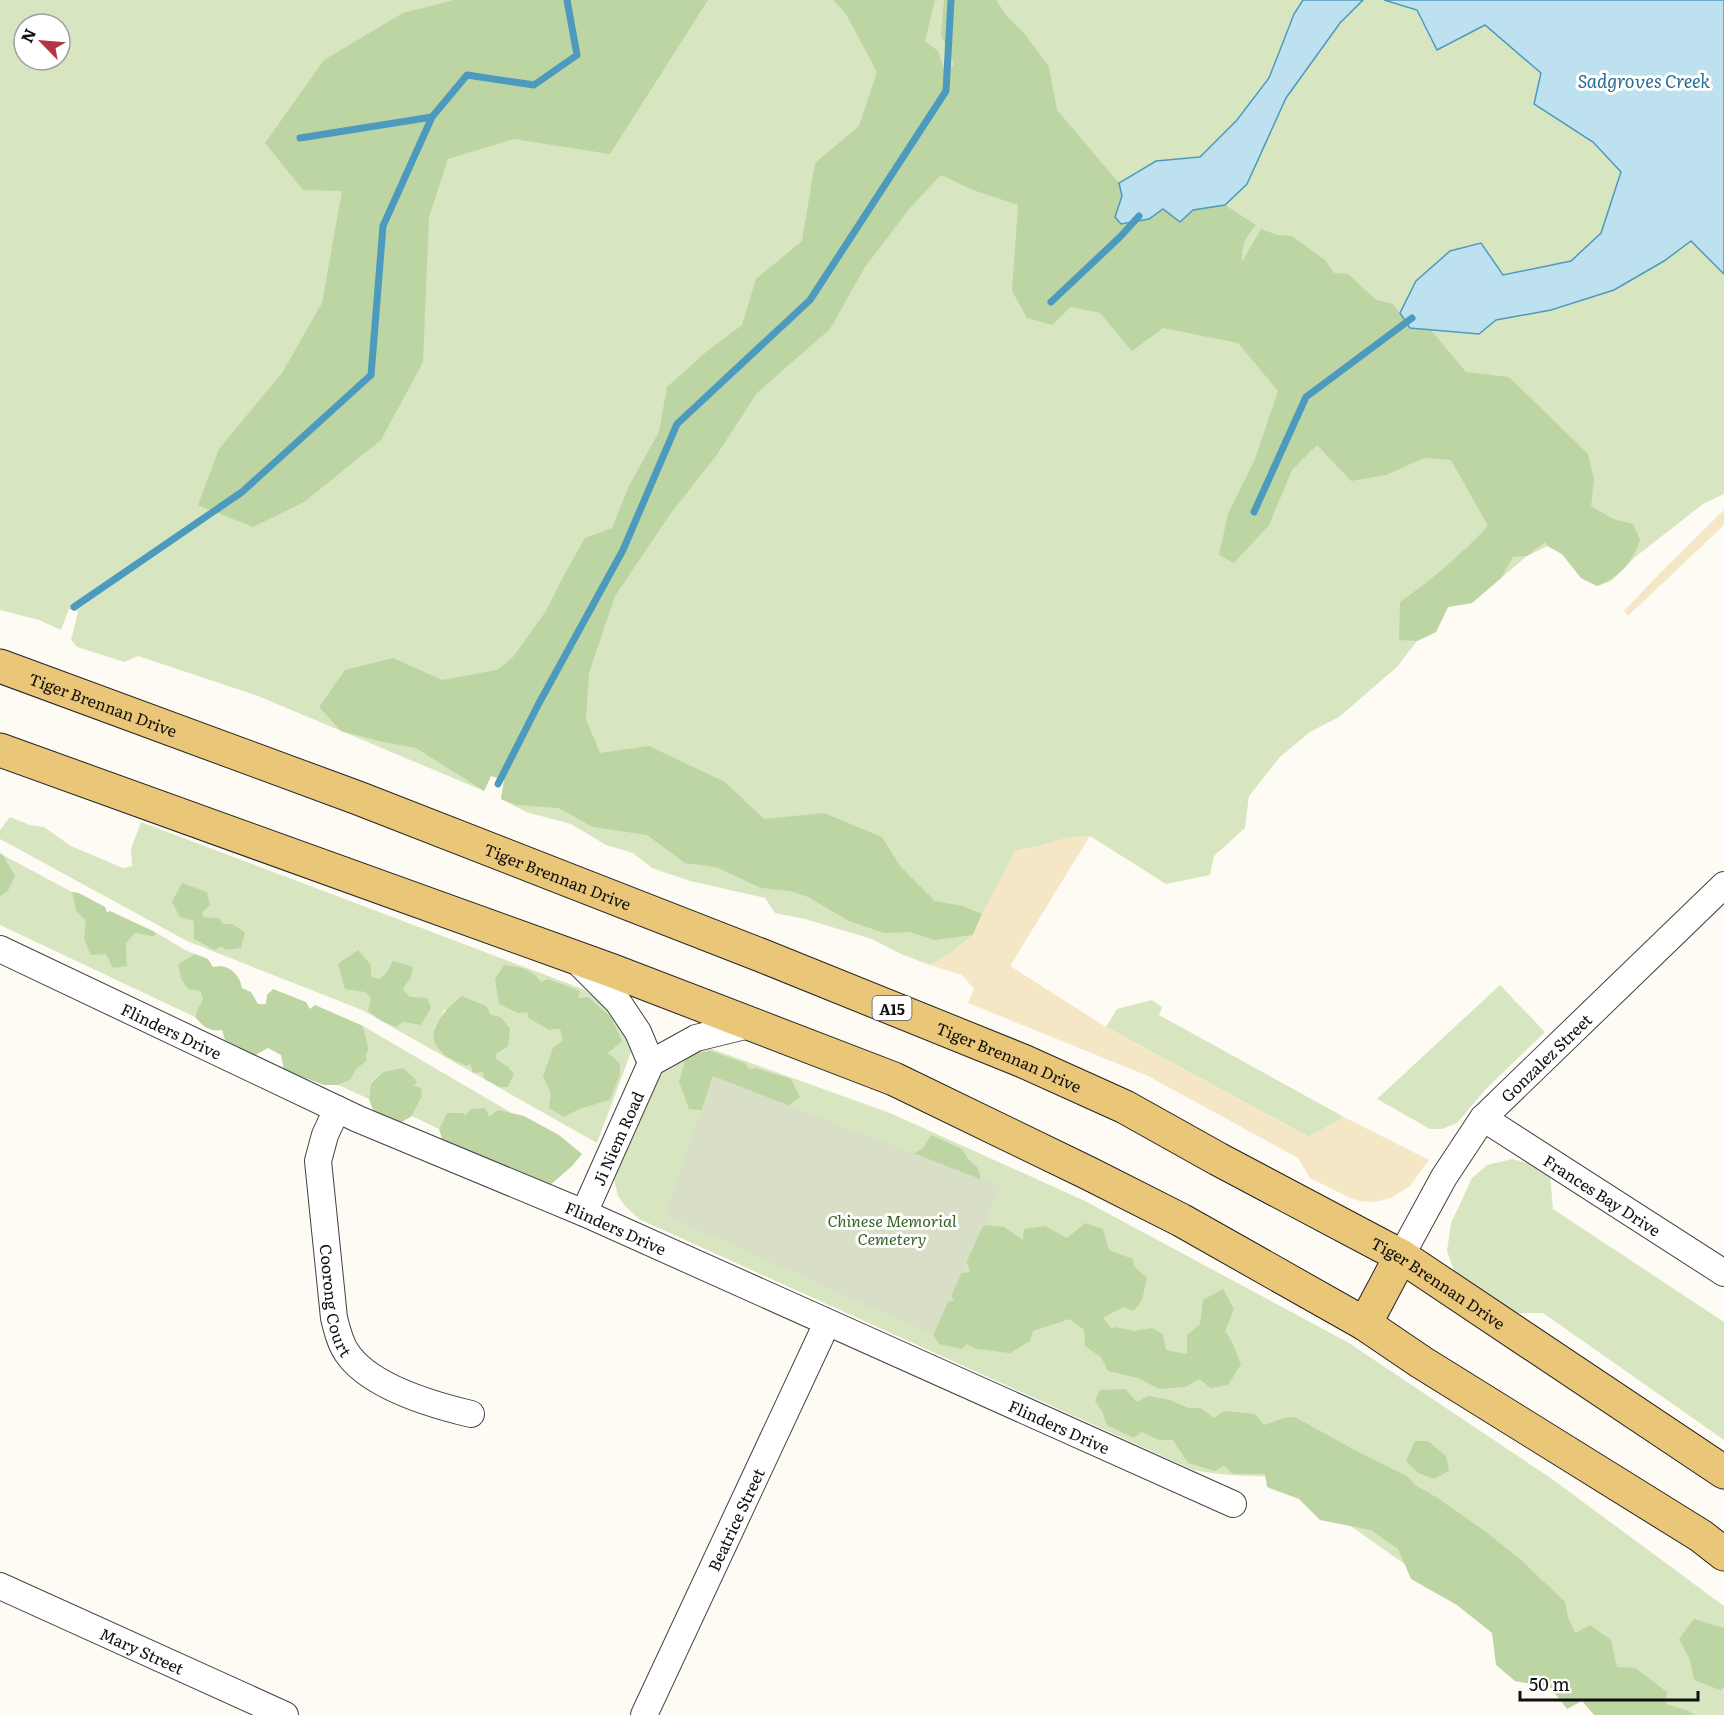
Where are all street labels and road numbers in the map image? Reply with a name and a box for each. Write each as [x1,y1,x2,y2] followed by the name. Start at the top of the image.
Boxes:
[26,666,181,742] street label: Tiger Brennan Drive
[481,836,635,916] street label: Tiger Brennan Drive
[117,996,226,1065] street label: Flinders Drive
[872,996,912,1020] road number: A15
[1495,1007,1597,1107] street label: Gonzalez Street
[933,1015,1086,1098] street label: Tiger Brennan Drive
[586,1087,649,1189] street label: Ji Niem Road
[1539,1148,1666,1242] street label: Frances Bay Drive
[561,1194,670,1260] street label: Flinders Drive
[1367,1230,1511,1335] street label: Tiger Brennan Drive
[315,1243,358,1362] street label: Coorong Court
[1005,1393,1114,1459] street label: Flinders Drive
[701,1463,770,1575] street label: Beatrice Street
[96,1621,189,1680] street label: Mary Street

